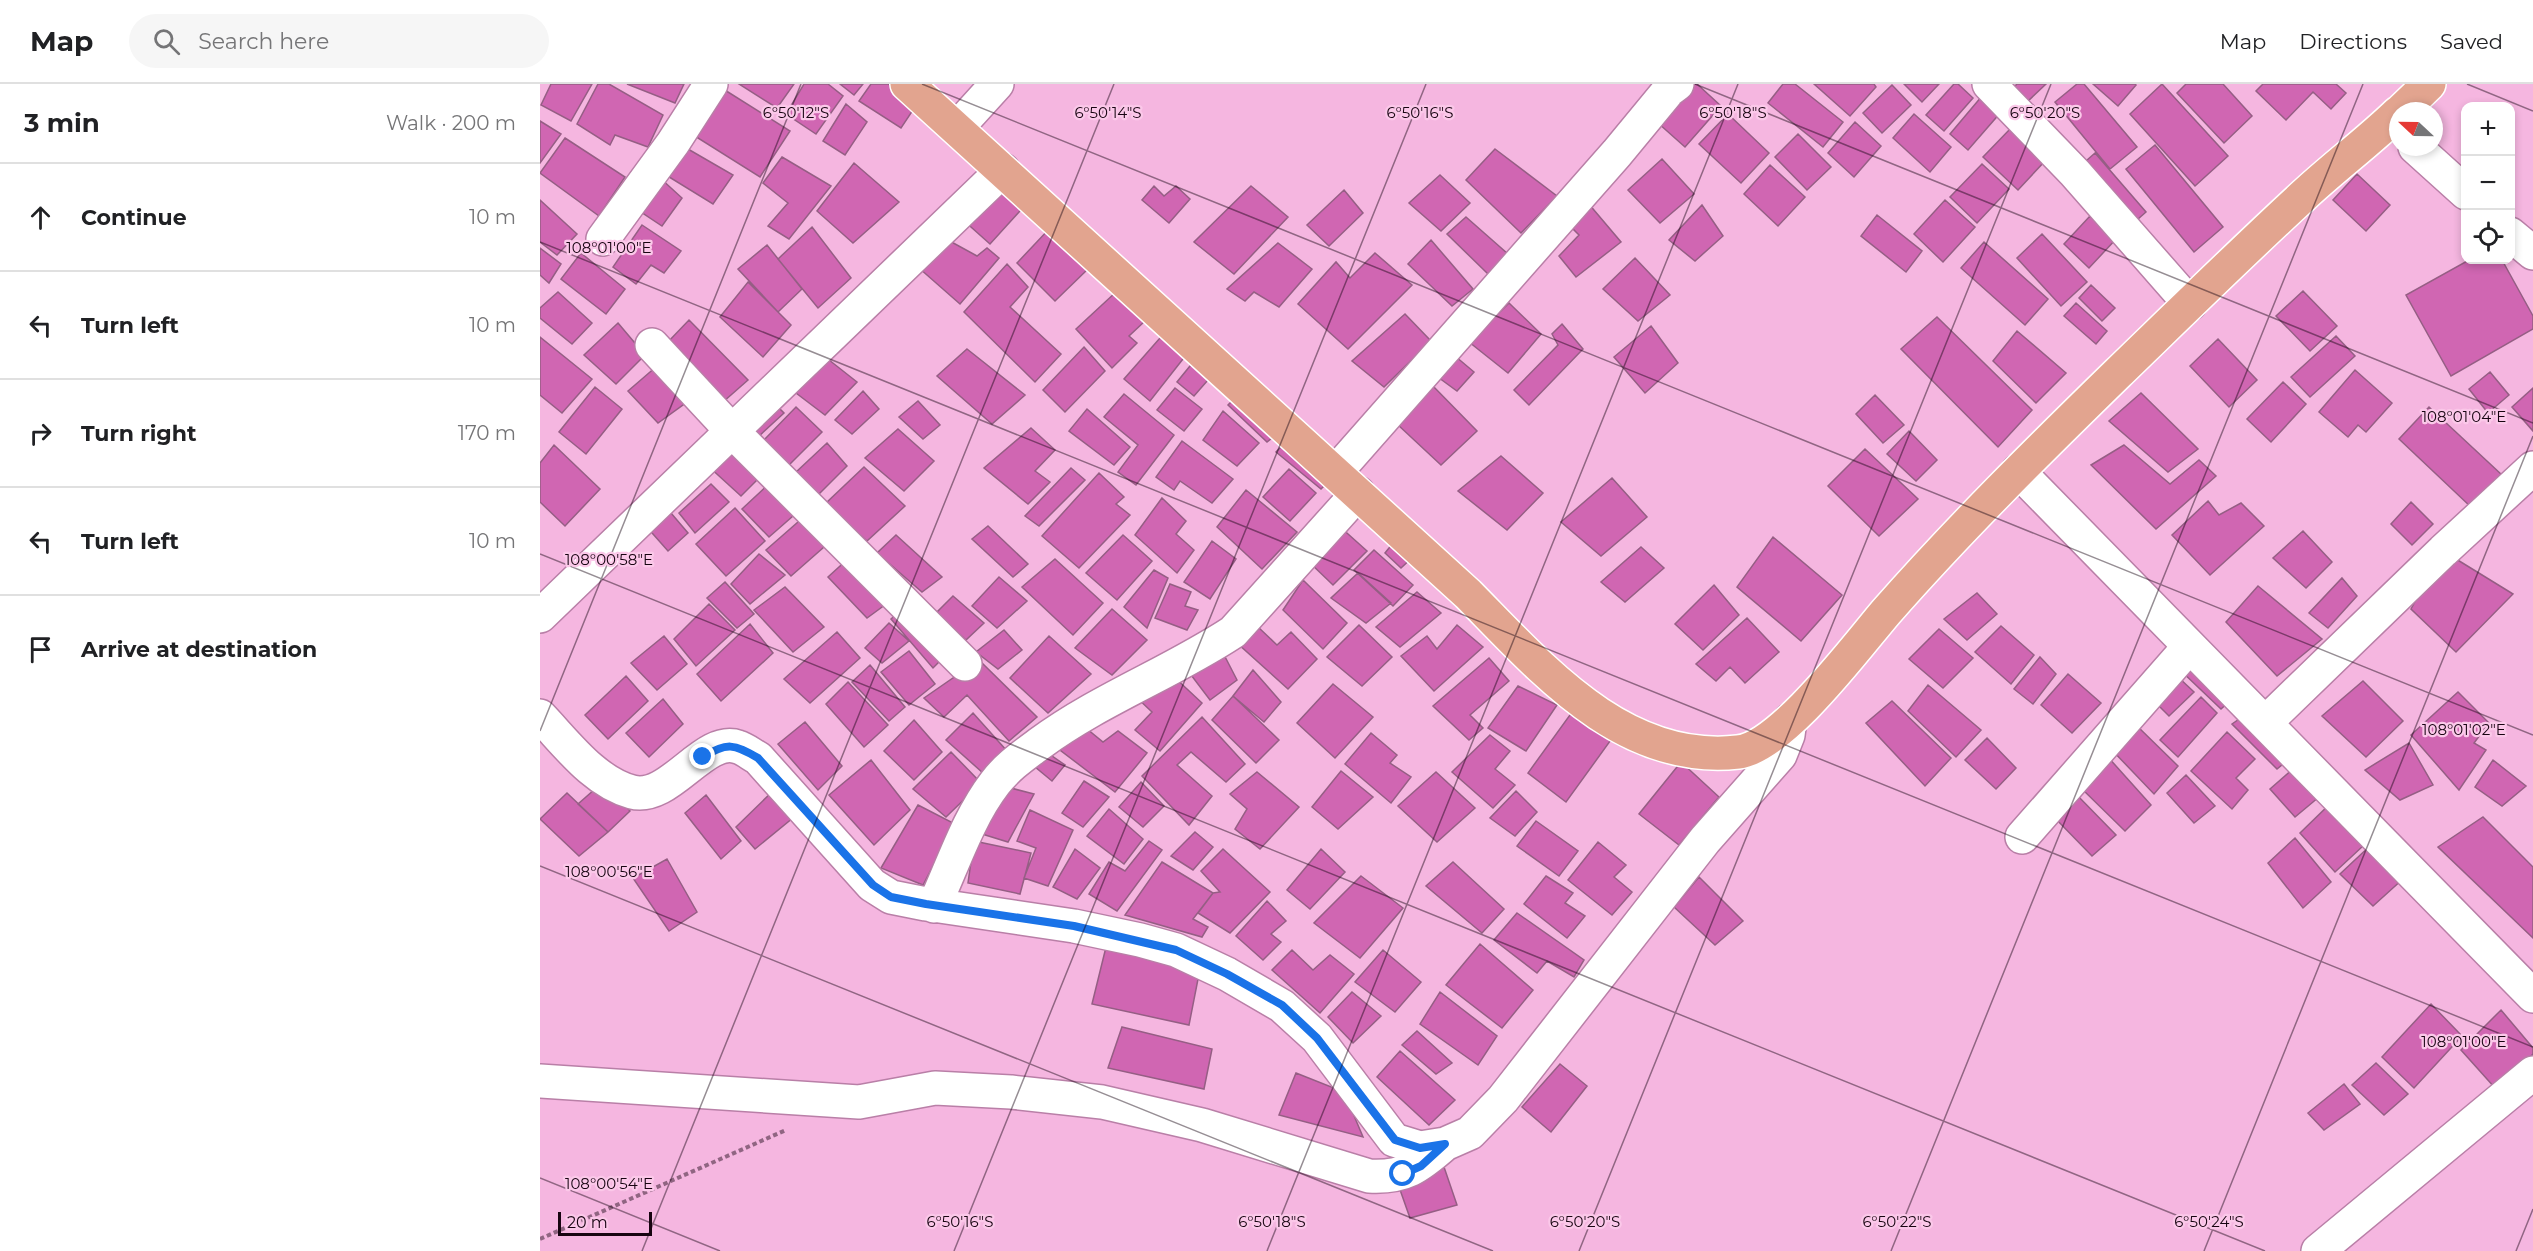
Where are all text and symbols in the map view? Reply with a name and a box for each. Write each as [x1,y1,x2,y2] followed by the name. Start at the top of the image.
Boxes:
[129,14,549,68] search box
[30,24,93,58] text: Map
[150,25,183,58] icon: search
[198,28,329,55] text: Search here
[2220,29,2266,54] text: Map
[2299,29,2407,54] text: Directions
[2440,29,2503,54] text: Saved
[2389,102,2443,156] north arrow
[2461,102,2515,264] map controls
[2461,102,2515,156] button: +
[763,103,829,122] text: 6°50'12"S
[1074,103,1142,122] text: 6°50'14"S
[1387,103,1453,122] text: 6°50'16"S
[1699,103,1767,122] text: 6°50'18"S
[2010,103,2080,122] text: 6°50'20"S
[24,107,100,139] text: 3 min
[386,111,516,135] text: Walk · 200 m
[2461,156,2515,210] button: −
[24,201,57,234] icon: ahead
[81,204,187,231] text: Continue
[469,205,516,229] text: 10 m
[2461,210,2515,264] button: locate
[566,238,652,257] text: 108°01'00"E
[24,309,57,342] icon: left
[81,312,179,339] text: Turn left
[469,313,516,337] text: 10 m
[2422,407,2506,426] text: 108°01'04"E
[24,417,57,450] icon: right
[81,420,196,447] text: Turn right
[458,421,516,445] text: 170 m
[24,525,57,558] icon: left
[81,528,179,555] text: Turn left
[469,529,516,553] text: 10 m
[565,550,653,569] text: 108°00'58"E
[24,633,57,666] icon: arrive
[81,636,317,663] text: Arrive at destination
[2422,720,2506,739] text: 108°01'02"E
[689,743,715,769] route end
[565,862,653,881] text: 108°00'56"E
[2421,1032,2507,1051] text: 108°01'00"E
[1389,1160,1415,1186] route start
[565,1174,653,1193] text: 108°00'54"E
[558,1209,652,1236] scale bar
[927,1212,993,1231] text: 6°50'16"S
[1238,1212,1306,1231] text: 6°50'18"S
[1550,1212,1620,1231] text: 6°50'20"S
[1862,1212,1932,1231] text: 6°50'22"S
[2174,1212,2244,1231] text: 6°50'24"S
[567,1213,608,1232] text: 20 m

